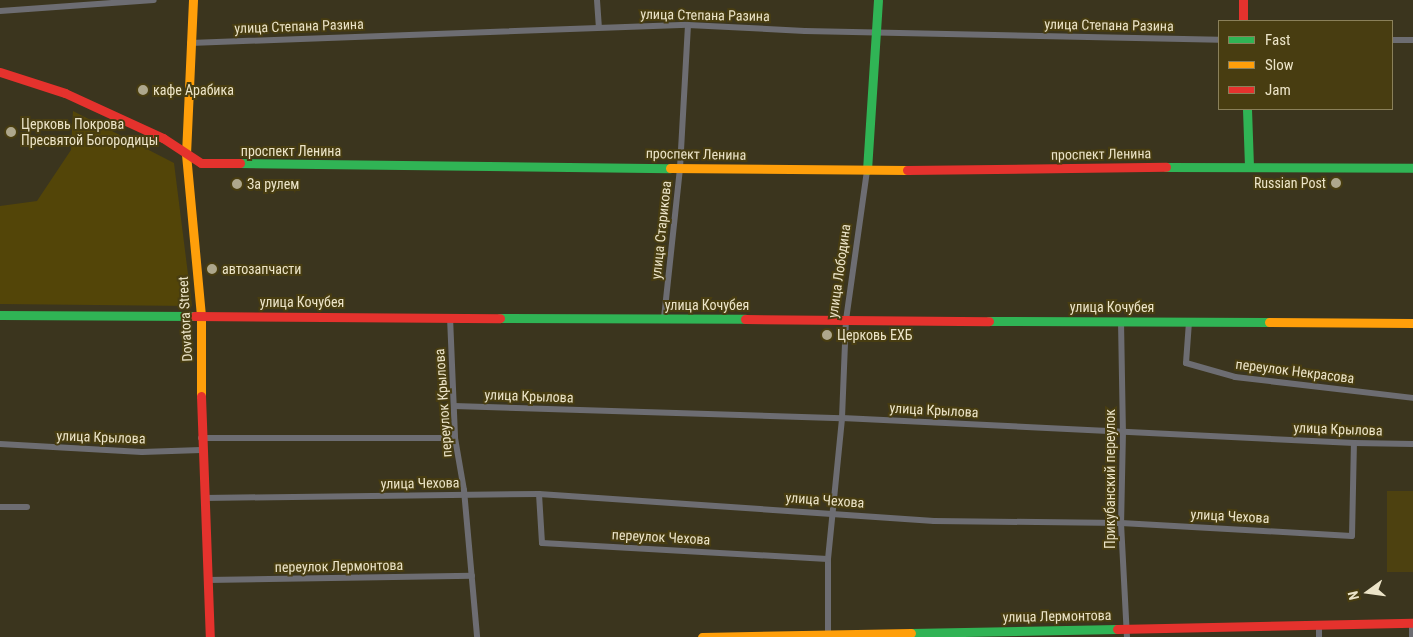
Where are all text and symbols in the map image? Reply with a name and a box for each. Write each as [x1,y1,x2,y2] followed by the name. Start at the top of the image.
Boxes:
[640,5,770,25] street label: улица Степана Разина
[234,15,364,37] street label: улица Степана Разина
[1044,15,1174,35] street label: улица Степана Разина
[1218,20,1393,110] legend
[1265,31,1290,49] text: Fast
[1265,56,1294,74] text: Slow
[1265,81,1291,99] text: Jam
[153,82,234,98] place label: кафе Арабика
[137,84,149,96] marker: кафе Арабика
[21,116,158,148] place label: Церковь Покрова Пресвятой Богородицы
[5,126,17,138] marker: Церковь Покрова Пресвятой Богородицы
[241,143,341,159] street label: проспект Ленина
[646,145,746,163] street label: проспект Ленина
[1051,145,1151,163] street label: проспект Ленина
[1254,175,1326,191] place label: Russian Post
[247,176,299,192] place label: За рулем
[1330,177,1342,189] marker: Russian Post
[231,178,243,190] marker: За рулем
[647,180,675,280] street label: улица Старикова
[824,223,854,319] street label: улица Лободина
[222,261,301,277] place label: автозапчасти
[206,263,218,275] marker: автозапчасти
[174,276,196,362] street label: Dovatora Street
[260,294,344,310] street label: улица Кочубея
[665,297,749,313] street label: улица Кочубея
[1070,299,1154,315] street label: улица Кочубея
[837,327,912,343] place label: Церковь ЕХБ
[821,329,833,341] marker: Церковь ЕХБ
[431,348,455,458] street label: переулок Крылова
[1235,355,1355,387] street label: переулок Некрасова
[484,386,574,406] street label: улица Крылова
[889,399,979,421] street label: улица Крылова
[1102,409,1118,549] street label: Прикубанский переулок
[1293,419,1383,439] street label: улица Крылова
[56,427,146,447] street label: улица Крылова
[380,474,460,492] street label: улица Чехова
[785,489,865,511] street label: улица Чехова
[1190,506,1270,526] street label: улица Чехова
[611,526,711,548] street label: переулок Чехова
[275,556,403,576] street label: переулок Лермонтова
[1343,567,1393,617] north arrow
[1345,590,1362,602] text: N
[1002,607,1112,625] street label: улица Лермонтова

